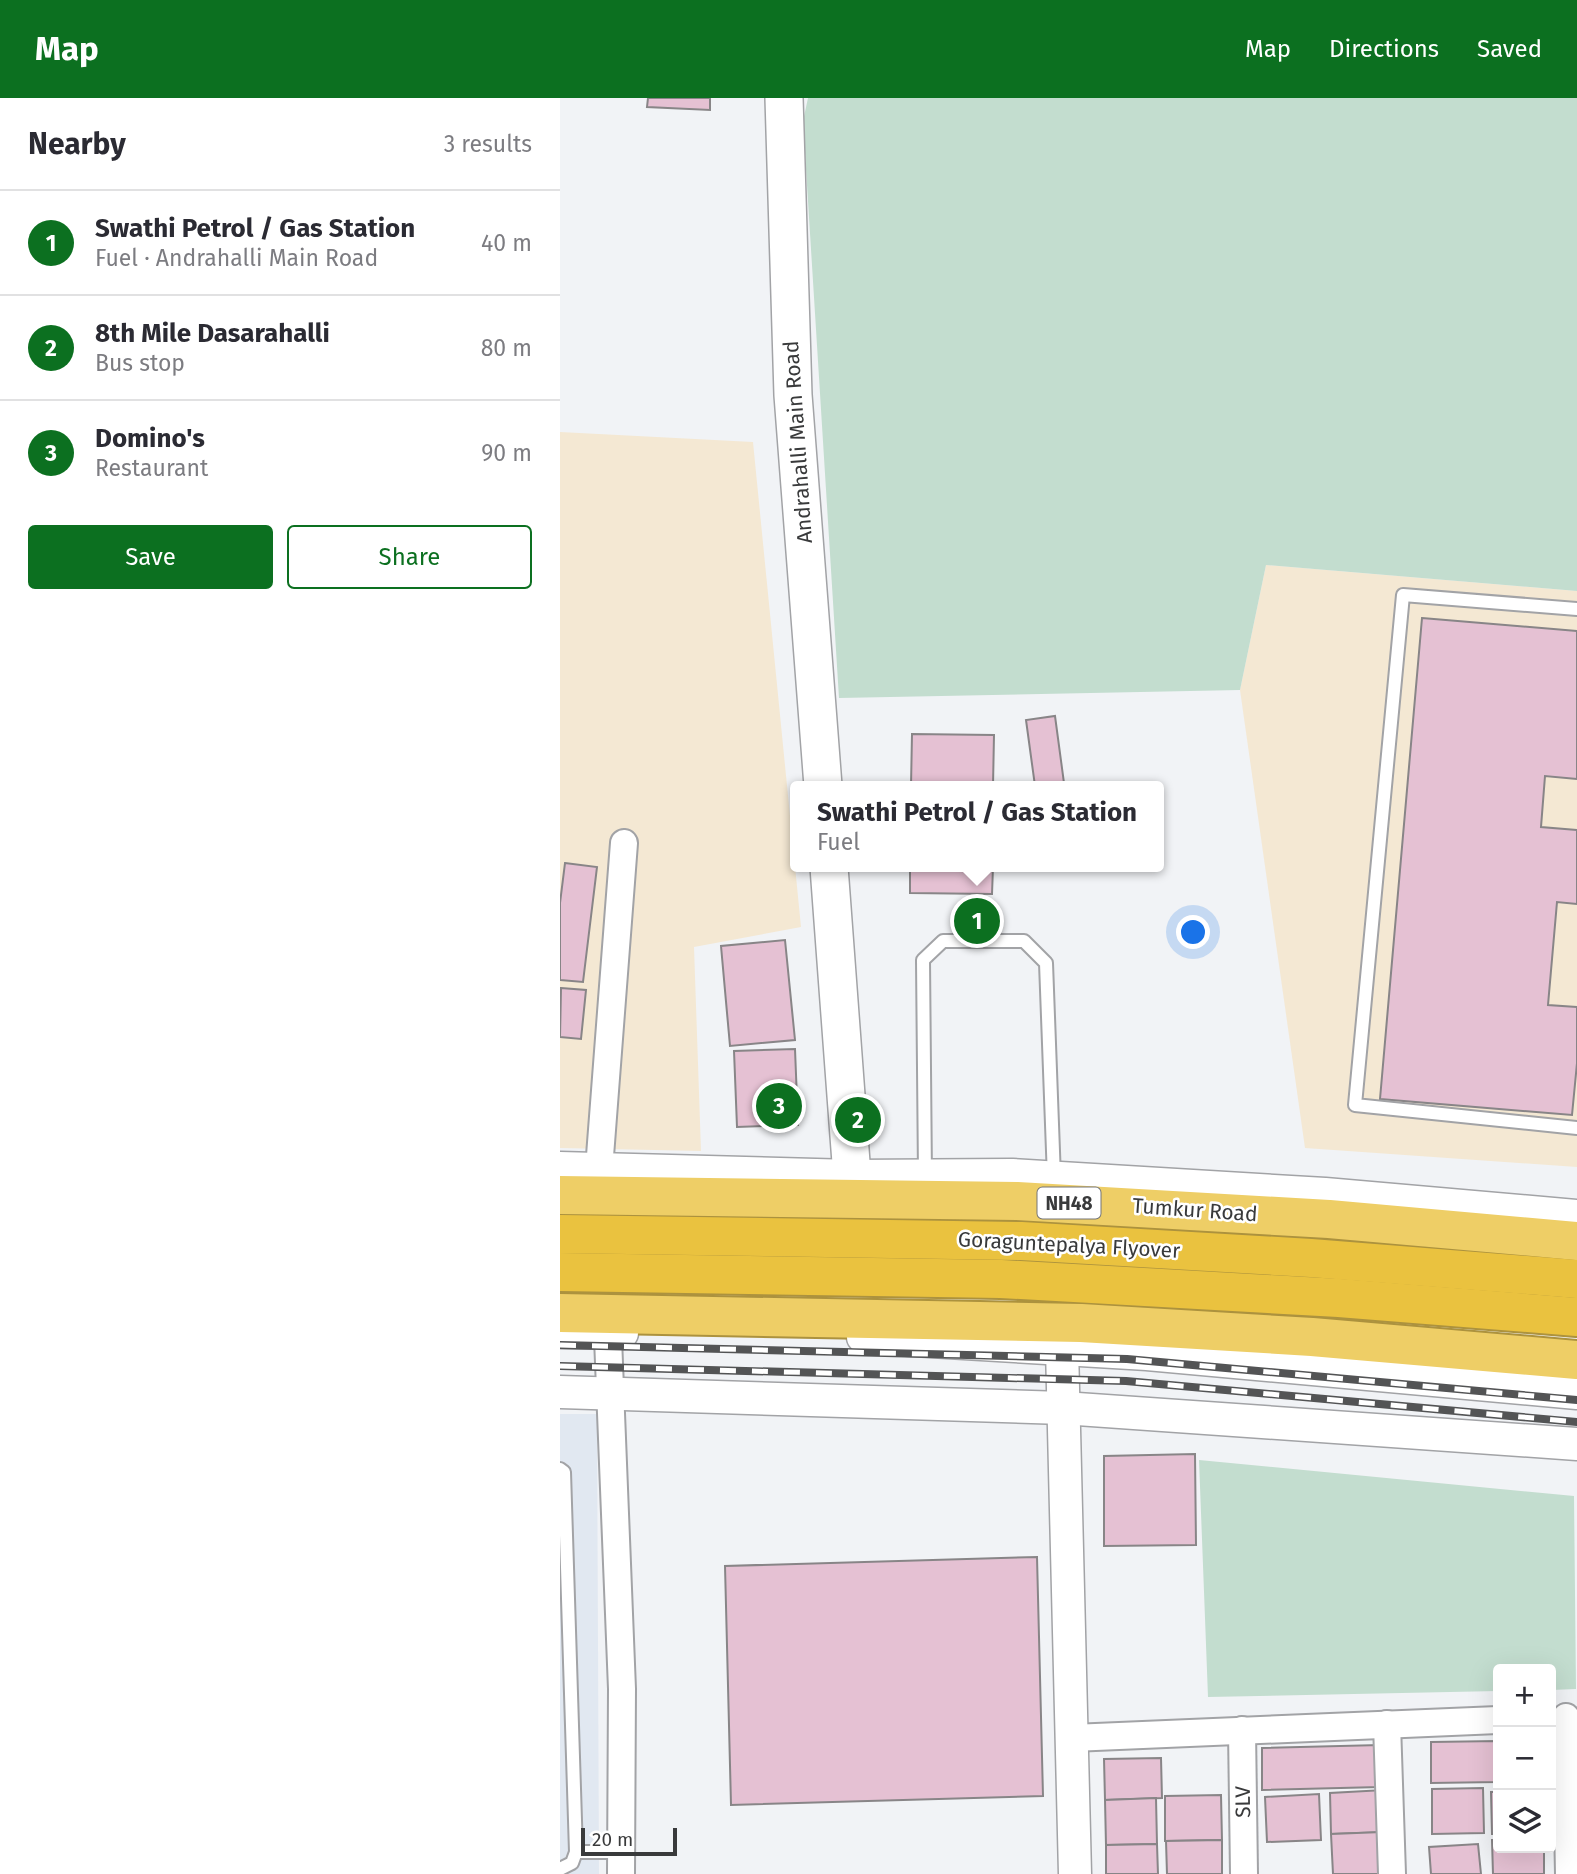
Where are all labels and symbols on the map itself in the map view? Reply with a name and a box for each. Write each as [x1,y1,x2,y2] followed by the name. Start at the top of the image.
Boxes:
[778,340,818,544] street label: Andrahalli Main Road
[954,895,1000,947] pin: 1
[1176,915,1210,949] your location
[756,1080,802,1132] pin: 3
[835,1094,881,1146] pin: 2
[1037,1188,1100,1218] road number: NH48
[1132,1193,1258,1227] street label: Tumkur Road
[957,1226,1181,1264] street label: Goraguntepalya Flyover
[1230,1785,1256,1818] street label: SLV
[581,1825,677,1857] scale bar

